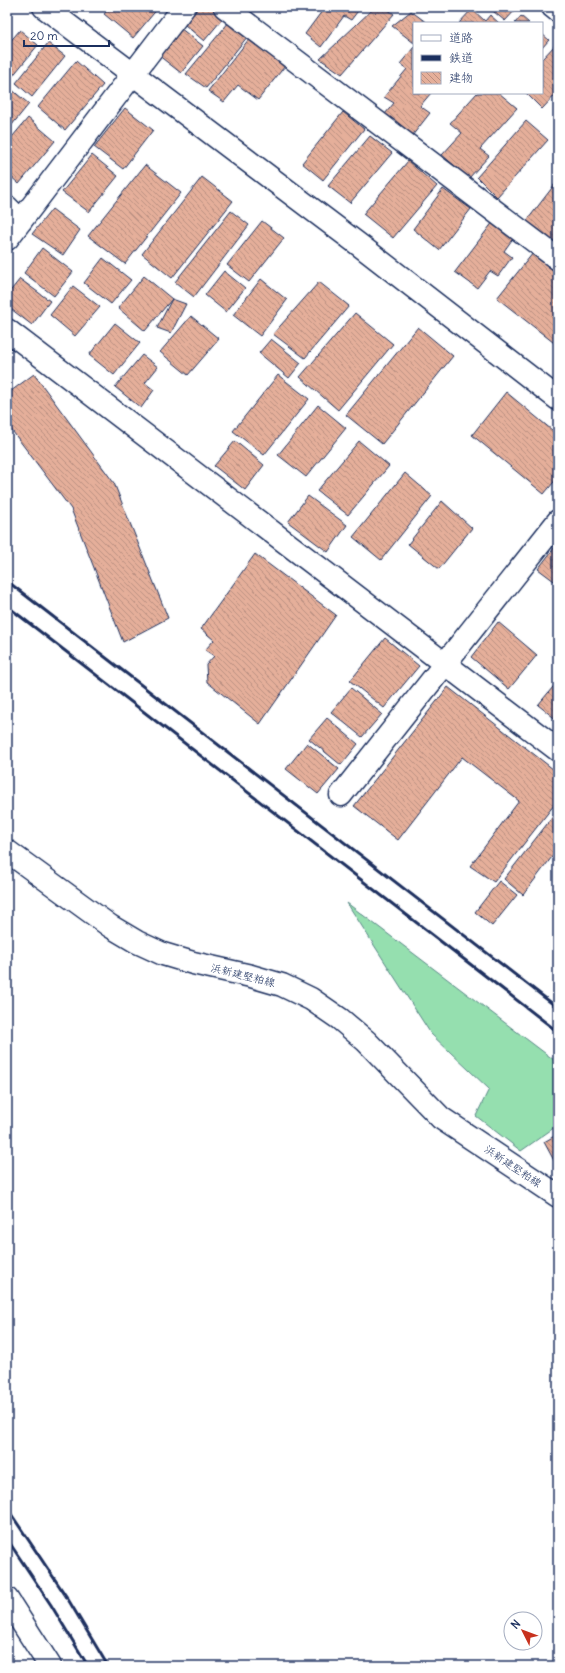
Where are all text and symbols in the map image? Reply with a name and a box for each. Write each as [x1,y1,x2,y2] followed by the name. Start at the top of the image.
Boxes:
[24,22,109,48] scale bar
[413,22,543,94] legend
[30,28,58,43] text: 20 m
[449,30,473,45] text: 道路
[449,50,473,65] text: 鉄道
[449,70,473,85] text: 建物
[209,960,277,990] street label: 浜新建堅粕線
[482,1142,544,1190] street label: 浜新建堅粕線
[503,1611,543,1651] north arrow
[508,1617,523,1632] text: N

